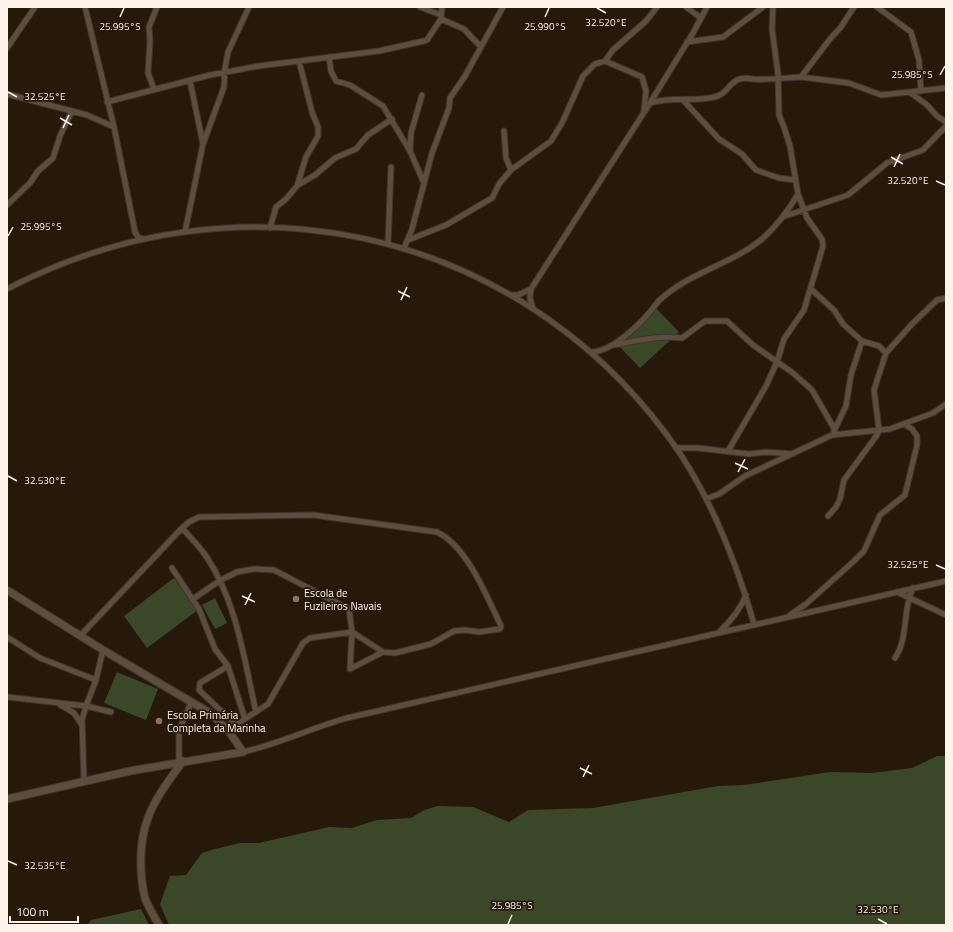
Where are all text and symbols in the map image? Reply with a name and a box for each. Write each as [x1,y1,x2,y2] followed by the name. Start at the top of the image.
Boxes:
[585,15,627,30] text: 32.520°E
[99,19,141,34] text: 25.995°S
[524,19,566,34] text: 25.990°S
[891,67,933,82] text: 25.985°S
[24,89,66,104] text: 32.525°E
[887,173,929,188] text: 32.520°E
[20,219,62,234] text: 25.995°S
[24,473,66,488] text: 32.530°E
[887,557,929,572] text: 32.525°E
[304,585,382,614] place label: Escola de Fuzileiros Navais
[291,594,301,604] marker: Escola de Fuzileiros Navais
[167,707,266,736] place label: Escola Primária Completa da Marinha
[154,716,164,726] marker: Escola Primária Completa da Marinha
[24,858,66,873] text: 32.535°E
[10,898,78,924] scale bar
[491,898,533,913] text: 25.985°S
[16,902,49,921] text: 100 m
[857,902,899,917] text: 32.530°E

